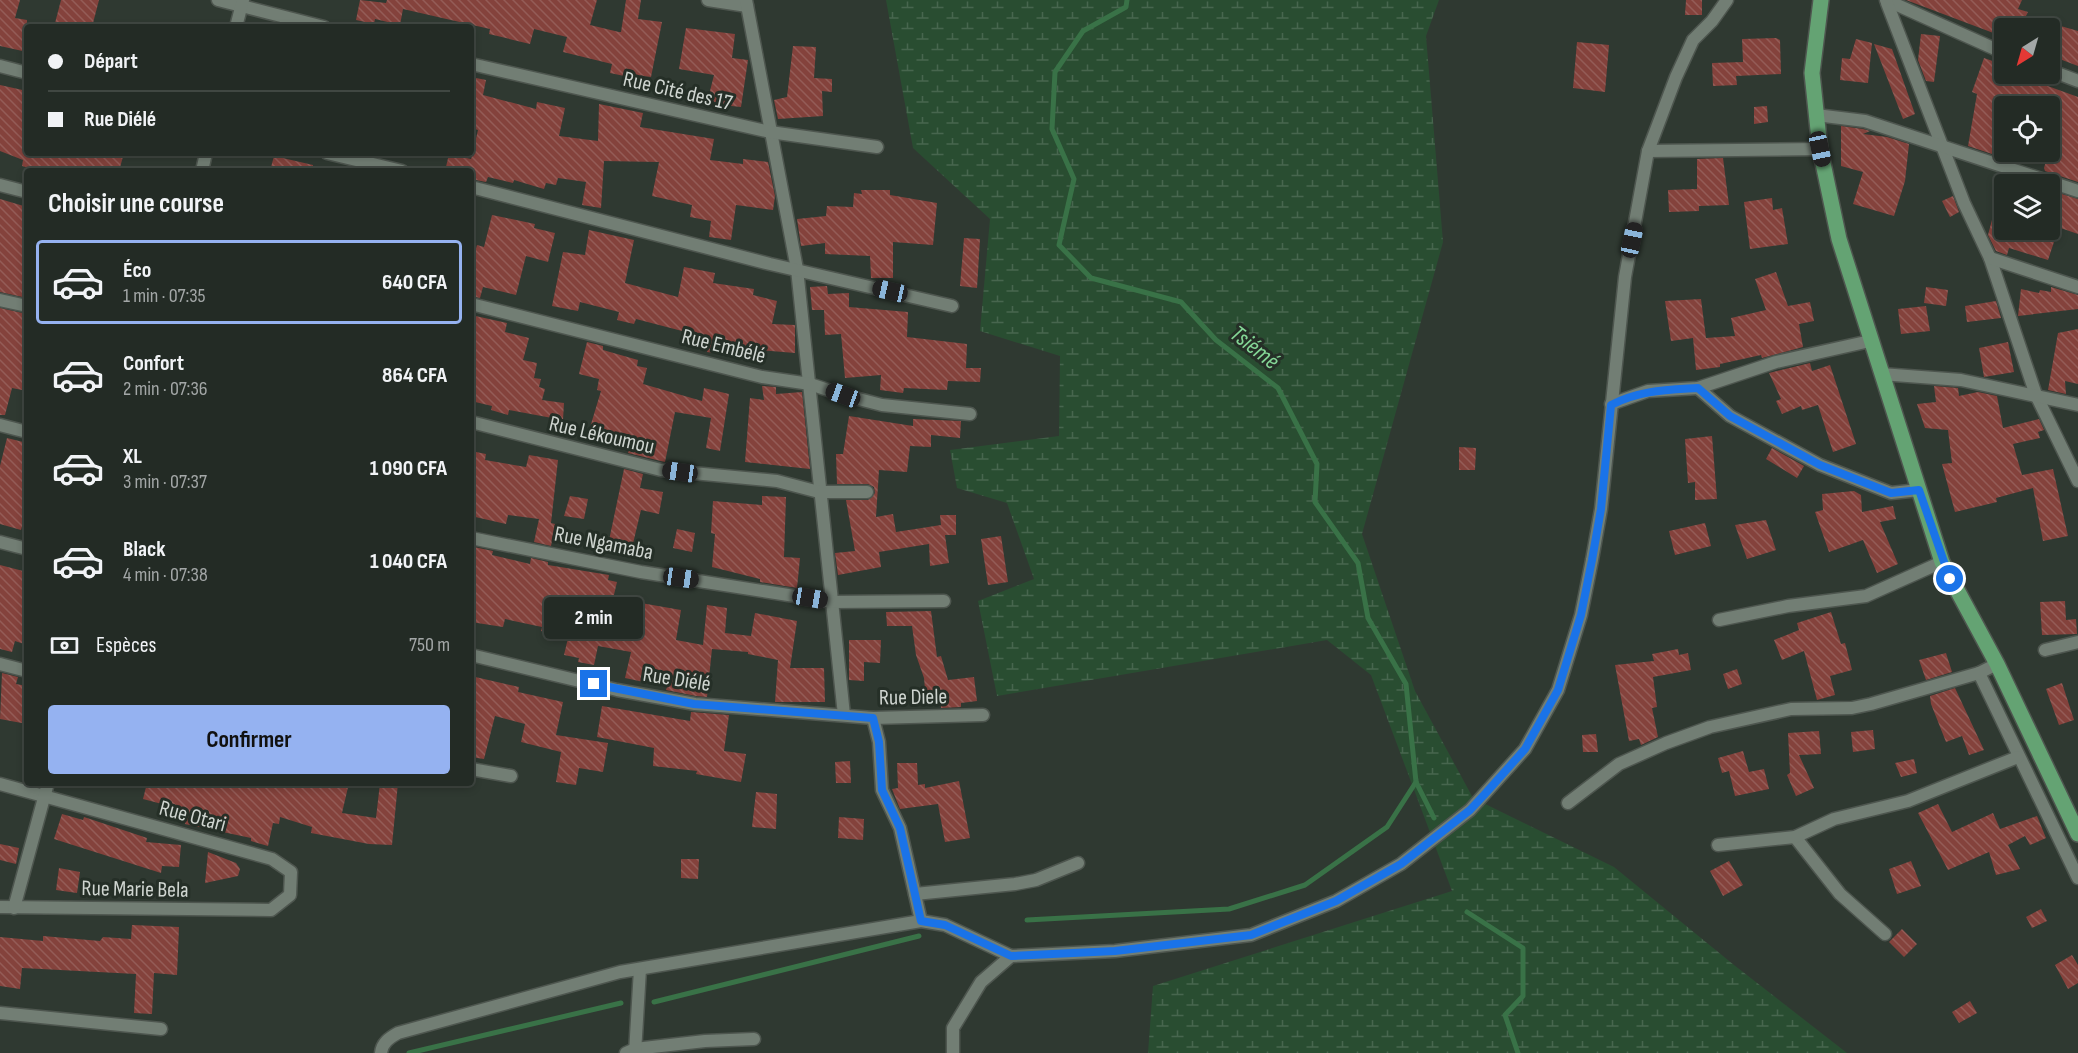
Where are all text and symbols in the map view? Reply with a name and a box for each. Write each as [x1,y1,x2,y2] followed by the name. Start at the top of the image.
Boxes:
[1994,18,2060,84] north arrow
[1994,18,2060,240] map controls
[84,48,138,75] text: Départ
[620,66,735,117] street label: Rue Cité des 17
[1994,96,2060,162] button: locate
[84,106,156,133] text: Rue Diélé
[1807,130,1833,168] car
[1994,174,2060,240] button: layers
[48,188,224,220] text: Choisir une course
[1619,221,1645,259] car
[51,255,105,309] icon: car
[123,257,151,284] text: Éco
[382,269,447,296] text: 640 CFA
[870,278,910,304] car
[123,284,206,308] text: 1 min · 07:35
[1224,319,1285,376] water label: Tsiémé
[679,323,769,370] street label: Rue Embélé
[51,348,105,402] icon: car
[123,350,184,377] text: Confort
[382,362,447,389] text: 864 CFA
[123,377,208,401] text: 2 min · 07:36
[823,380,863,410] car
[546,410,657,461] street label: Rue Lékoumou
[51,441,105,495] icon: car
[123,443,142,470] text: XL
[370,455,447,482] text: 1 090 CFA
[661,461,699,483] car
[123,470,207,494] text: 3 min · 07:37
[552,521,655,566] street label: Rue Ngamaba
[51,534,105,588] icon: car
[123,536,165,563] text: Black
[370,548,447,575] text: 1 040 CFA
[123,563,208,587] text: 4 min · 07:38
[1936,565,1963,592] route start
[662,567,700,589] car
[791,586,829,610] car
[544,597,644,639] callout: 2 min
[574,606,613,630] text: 2 min
[48,629,81,662] icon: cash
[96,632,156,659] text: Espèces
[409,633,450,657] text: 750 m
[641,661,713,698] street label: Rue Diélé
[580,670,607,697] route end
[879,683,947,712] street label: Rue Diele
[48,705,450,774] button: Confirmer
[156,795,229,838] street label: Rue Otari
[81,875,189,904] street label: Rue Marie Bela

